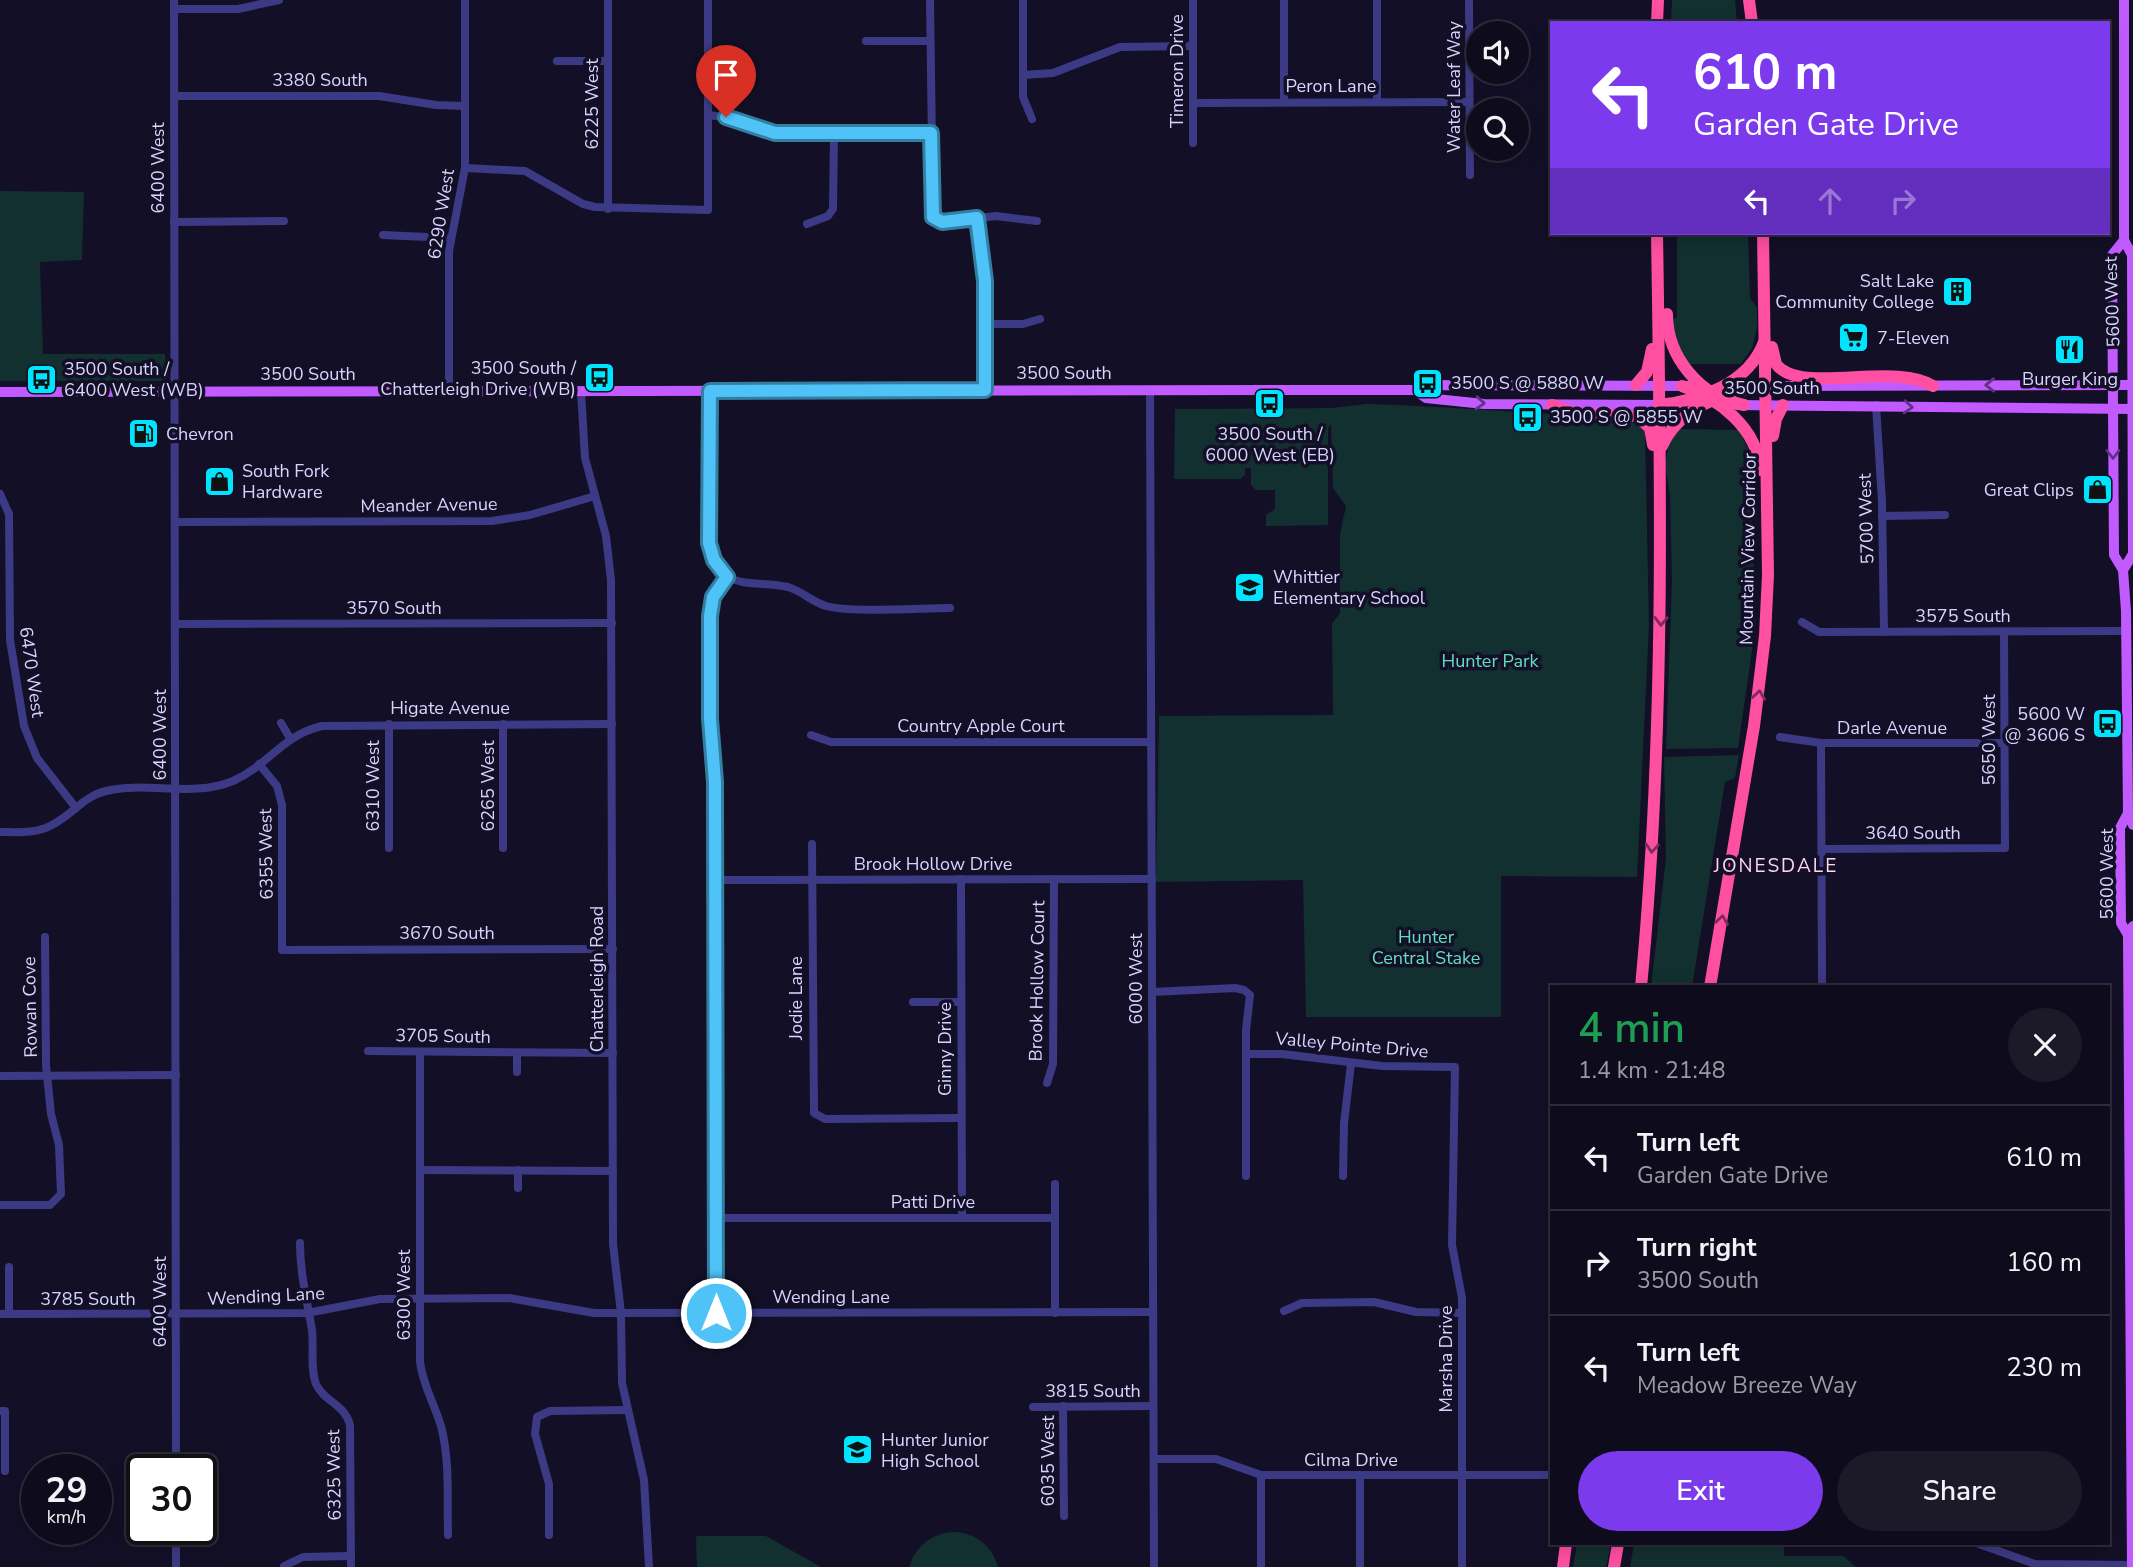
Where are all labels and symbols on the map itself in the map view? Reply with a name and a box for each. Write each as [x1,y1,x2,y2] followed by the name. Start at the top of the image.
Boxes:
[1165,14,1189,128] street label: Timeron Drive
[1442,20,1466,153] street label: Water Leaf Way
[696,45,756,117] pin
[580,58,604,150] street label: 6225 West
[272,68,368,92] street label: 3380 South
[1286,74,1376,98] street label: Peron Lane
[146,122,170,214] street label: 6400 West
[422,166,460,261] street label: 6290 West
[2098,255,2126,348] street label: 5600 West
[1775,269,1934,314] place label: Salt Lake Community College
[1940,274,1974,308] building icon: Salt Lake Community College
[1837,321,1871,355] supermarket icon: 7-Eleven
[1877,326,1950,350] place label: 7-Eleven
[2053,332,2087,366] restaurant icon: Burger King
[380,356,577,401] place label: 3500 South / Chatterleigh Drive (WB)
[64,357,204,402] place label: 3500 South / 6400 West (WB)
[582,361,616,395] bus stop icon: 3500 South / Chatterleigh Drive (WB)
[1016,361,1112,385] street label: 3500 South
[24,362,58,396] bus stop icon: 3500 South / 6400 West (WB)
[260,362,356,386] street label: 3500 South
[1411,366,1445,400] bus stop icon: 3500 S @ 5880 W
[2022,367,2118,391] place label: Burger King
[1451,371,1604,395] place label: 3500 S @ 5880 W
[1724,376,1820,400] street label: 3500 South
[1984,377,1995,393] one-way arrow
[1253,386,1287,420] bus stop icon: 3500 South / 6000 West (EB)
[1475,396,1486,411] one-way arrow
[1902,399,1913,414] one-way arrow
[1510,400,1544,434] bus stop icon: 3500 S @ 5855 W
[1550,405,1703,429] place label: 3500 S @ 5855 W
[126,417,160,451] fuel station icon: Chevron
[166,422,234,446] place label: Chevron
[1205,422,1335,467] place label: 3500 South / 6000 West (EB)
[2105,449,2121,460] one-way arrow
[1734,452,1762,645] street label: Mountain View Corridor
[242,459,330,504] place label: South Fork Hardware
[202,464,236,498] shop icon: South Fork Hardware
[1852,472,1880,565] street label: 5700 West
[2080,473,2114,507] shop icon: Great Clips
[1984,478,2074,502] place label: Great Clips
[360,492,498,518] street label: Meander Avenue
[1273,565,1426,610] place label: Whittier Elementary School
[1233,570,1267,604] school or university icon: Whittier Elementary School
[346,596,442,620] street label: 3570 South
[1915,604,2011,628] street label: 3575 South
[1653,615,1668,626] one-way arrow
[14,625,50,719] street label: 6470 West
[1442,649,1539,673] park label: Hunter Park
[148,689,172,781] street label: 6400 West
[1751,689,1766,701] one-way arrow
[1977,694,2001,786] street label: 5650 West
[390,696,510,720] street label: Higate Avenue
[2004,702,2085,747] place label: 5600 W @ 3606 S
[2091,707,2125,741] bus stop icon: 5600 W @ 3606 S
[897,714,1065,738] street label: Country Apple Court
[1837,716,1947,740] street label: Darle Avenue
[361,740,385,832] street label: 6310 West
[476,740,500,832] street label: 6265 West
[253,808,279,900] street label: 6355 West
[1865,821,1961,845] street label: 3640 South
[2095,828,2119,920] street label: 5600 West
[1644,843,1659,854] one-way arrow
[854,852,1012,876] street label: Brook Hollow Drive
[1713,853,1838,879] district label: JONESDALE
[1024,900,1050,1062] street label: Brook Hollow Court
[585,906,609,1052] street label: Chatterleigh Road
[1714,914,1729,926] one-way arrow
[399,921,495,945] street label: 3670 South
[1372,925,1480,970] park label: Hunter Central Stake
[1124,933,1148,1025] street label: 6000 West
[17,956,43,1058] street label: Rowan Cove
[784,956,808,1041] street label: Jodie Lane
[933,1002,957,1096] street label: Ginny Drive
[395,1023,491,1049] street label: 3705 South
[1274,1026,1429,1064] street label: Valley Pointe Drive
[891,1190,975,1214] street label: Patti Drive
[392,1249,416,1341] street label: 6300 West
[148,1256,172,1348] street label: 6400 West
[679,1276,753,1350] position arrow
[207,1281,325,1311] street label: Wending Lane
[772,1285,890,1309] street label: Wending Lane
[40,1287,136,1311] street label: 3785 South
[1434,1305,1458,1413] street label: Marsha Drive
[1045,1379,1141,1403] street label: 3815 South
[1036,1415,1060,1507] street label: 6035 West
[881,1428,989,1473] place label: Hunter Junior High School
[321,1429,347,1521] street label: 6325 West
[841,1433,875,1467] school or university icon: Hunter Junior High School
[1304,1448,1398,1472] street label: Cilma Drive
[126,1454,217,1545] speed limit sign: 30

